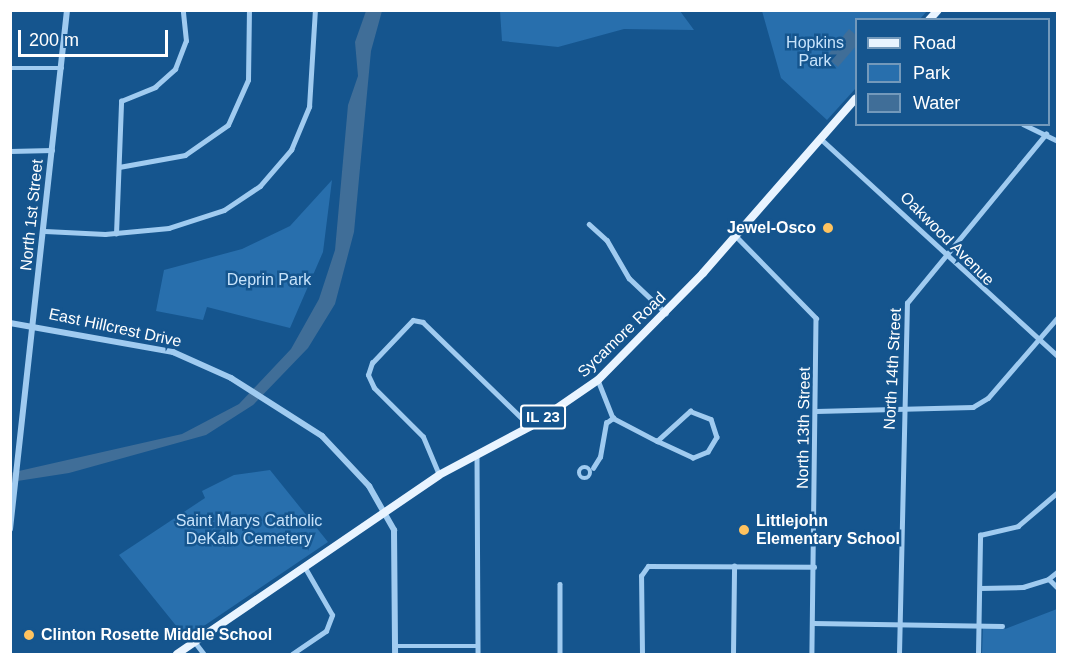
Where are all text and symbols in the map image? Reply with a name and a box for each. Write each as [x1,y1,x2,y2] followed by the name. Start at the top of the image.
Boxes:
[21,18,171,56] scale bar
[855,18,1050,126] legend
[29,30,79,50] text: 200 m
[786,33,844,71] park label: Hopkins Park
[913,33,956,53] text: Road
[913,63,950,83] text: Park
[913,93,960,113] text: Water
[17,158,47,272] street label: North 1st Street
[896,188,998,290] street label: Oakwood Avenue
[727,218,816,238] place label: Jewel-Osco
[821,221,835,235] marker: Jewel-Osco
[227,270,311,290] park label: Deprin Park
[574,288,670,382] street label: Sycamore Road
[47,305,183,351] street label: East Hillcrest Drive
[880,308,906,430] street label: North 14th Street
[793,367,815,489] street label: North 13th Street
[519,405,567,429] road number: IL 23
[176,511,322,549] park label: Saint Marys Catholic DeKalb Cemetery
[756,511,900,549] place label: Littlejohn Elementary School
[737,523,751,537] marker: Littlejohn Elementary School
[41,625,272,645] place label: Clinton Rosette Middle School
[22,628,36,642] marker: Clinton Rosette Middle School

